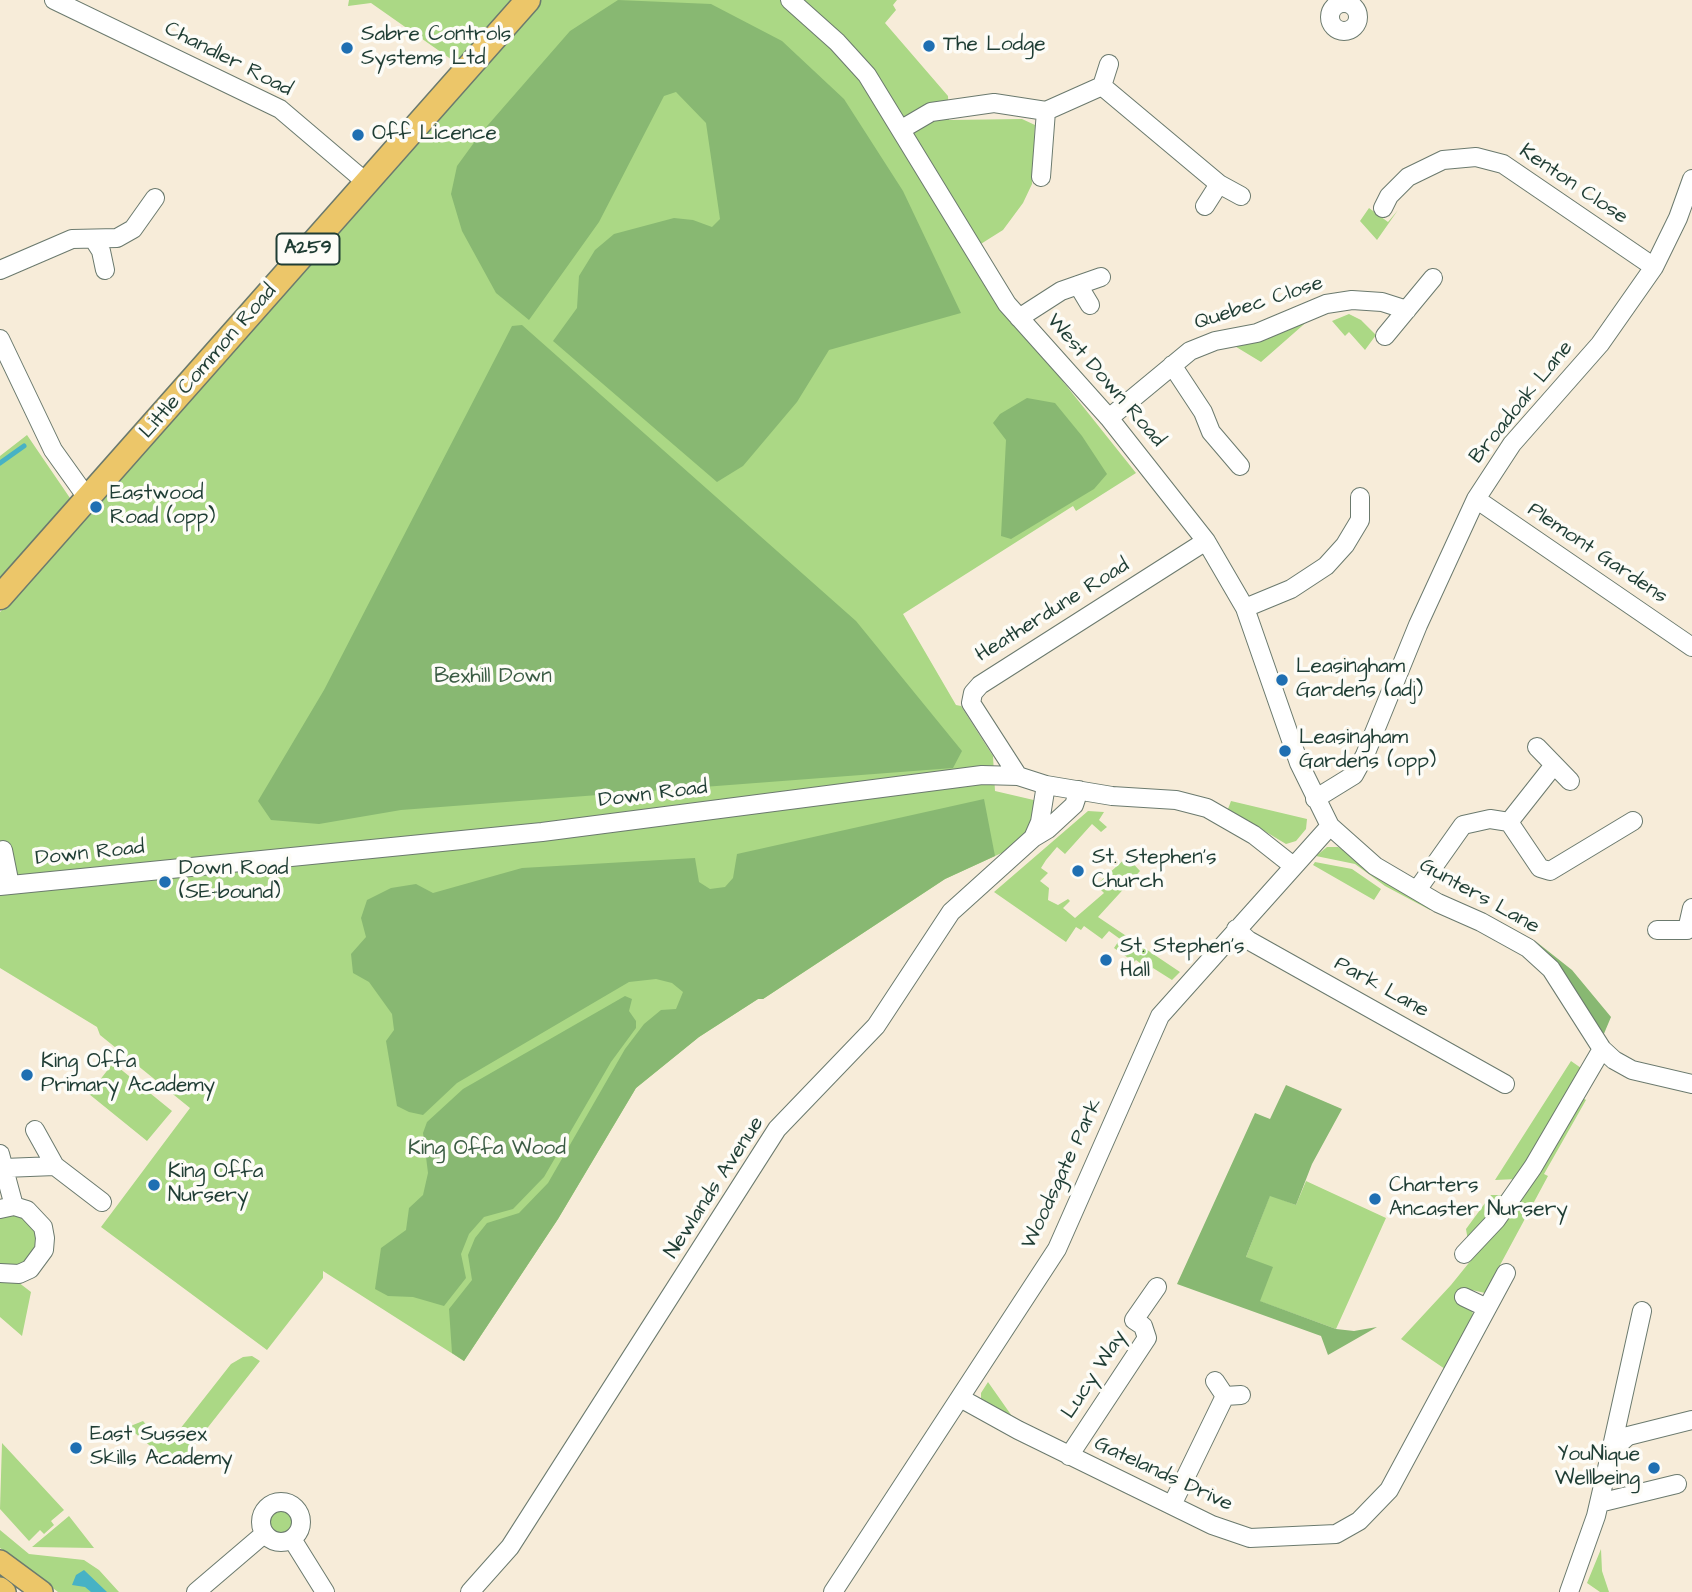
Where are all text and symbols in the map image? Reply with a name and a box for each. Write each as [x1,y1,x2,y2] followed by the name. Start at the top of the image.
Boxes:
[160,17,296,103] street label: Chandler Road
[361,23,511,73] place label: Sabre Controls Systems Ltd
[943,33,1046,59] place label: The Lodge
[921,38,937,54] marker: The Lodge
[339,40,355,56] marker: Sabre Controls Systems Ltd
[372,122,497,148] place label: Off Licence
[350,127,366,143] marker: Off Licence
[1514,139,1632,231] street label: Kenton Close
[276,233,340,264] road number: A259
[1192,271,1326,337] street label: Quebec Close
[135,280,283,444] street label: Little Common Road
[1040,309,1170,453] street label: West Down Road
[1465,337,1579,469] street label: Broadoak Lane
[110,482,215,532] place label: Eastwood Road (opp)
[1522,498,1672,610] street label: Plemont Gardens
[88,499,104,515] marker: Eastwood Road (opp)
[971,554,1135,668] street label: Heatherdune Road
[1296,655,1423,705] place label: Leasingham Gardens (adj)
[434,665,552,691] park label: Bexhill Down
[1274,672,1290,688] marker: Leasingham Gardens (adj)
[1299,726,1436,776] place label: Leasingham Gardens (opp)
[1277,743,1293,759] marker: Leasingham Gardens (opp)
[597,776,709,814] street label: Down Road
[34,836,146,872] street label: Down Road
[1092,846,1217,896] place label: St. Stephen's Church
[1415,854,1543,940] street label: Gunters Lane
[179,857,289,907] place label: Down Road (SE-bound)
[1070,863,1086,879] marker: St. Stephen's Church
[157,874,173,890] marker: Down Road (SE-bound)
[1120,935,1245,985] place label: St. Stephen's Hall
[1098,952,1114,968] marker: St. Stephen's Hall
[1329,952,1433,1024] street label: Park Lane
[41,1050,215,1100] place label: King Offa Primary Academy
[19,1067,35,1083] marker: King Offa Primary Academy
[1017,1095,1109,1253] street label: Woodsgate Park
[660,1112,770,1264] street label: Newlands Avenue
[408,1137,566,1163] park label: King Offa Wood
[168,1160,263,1210] place label: King Offa Nursery
[1389,1174,1568,1224] place label: Charters Ancaster Nursery
[146,1177,162,1193] marker: King Offa Nursery
[1367,1191,1383,1207] marker: Charters Ancaster Nursery
[1057,1326,1133,1424] street label: Lucy Way
[90,1423,233,1473] place label: East Sussex Skills Academy
[1090,1432,1236,1518] street label: Gatelands Drive
[68,1440,84,1456] marker: East Sussex Skills Academy
[1555,1443,1640,1493] place label: YouNique Wellbeing
[1646,1460,1662,1476] marker: YouNique Wellbeing

